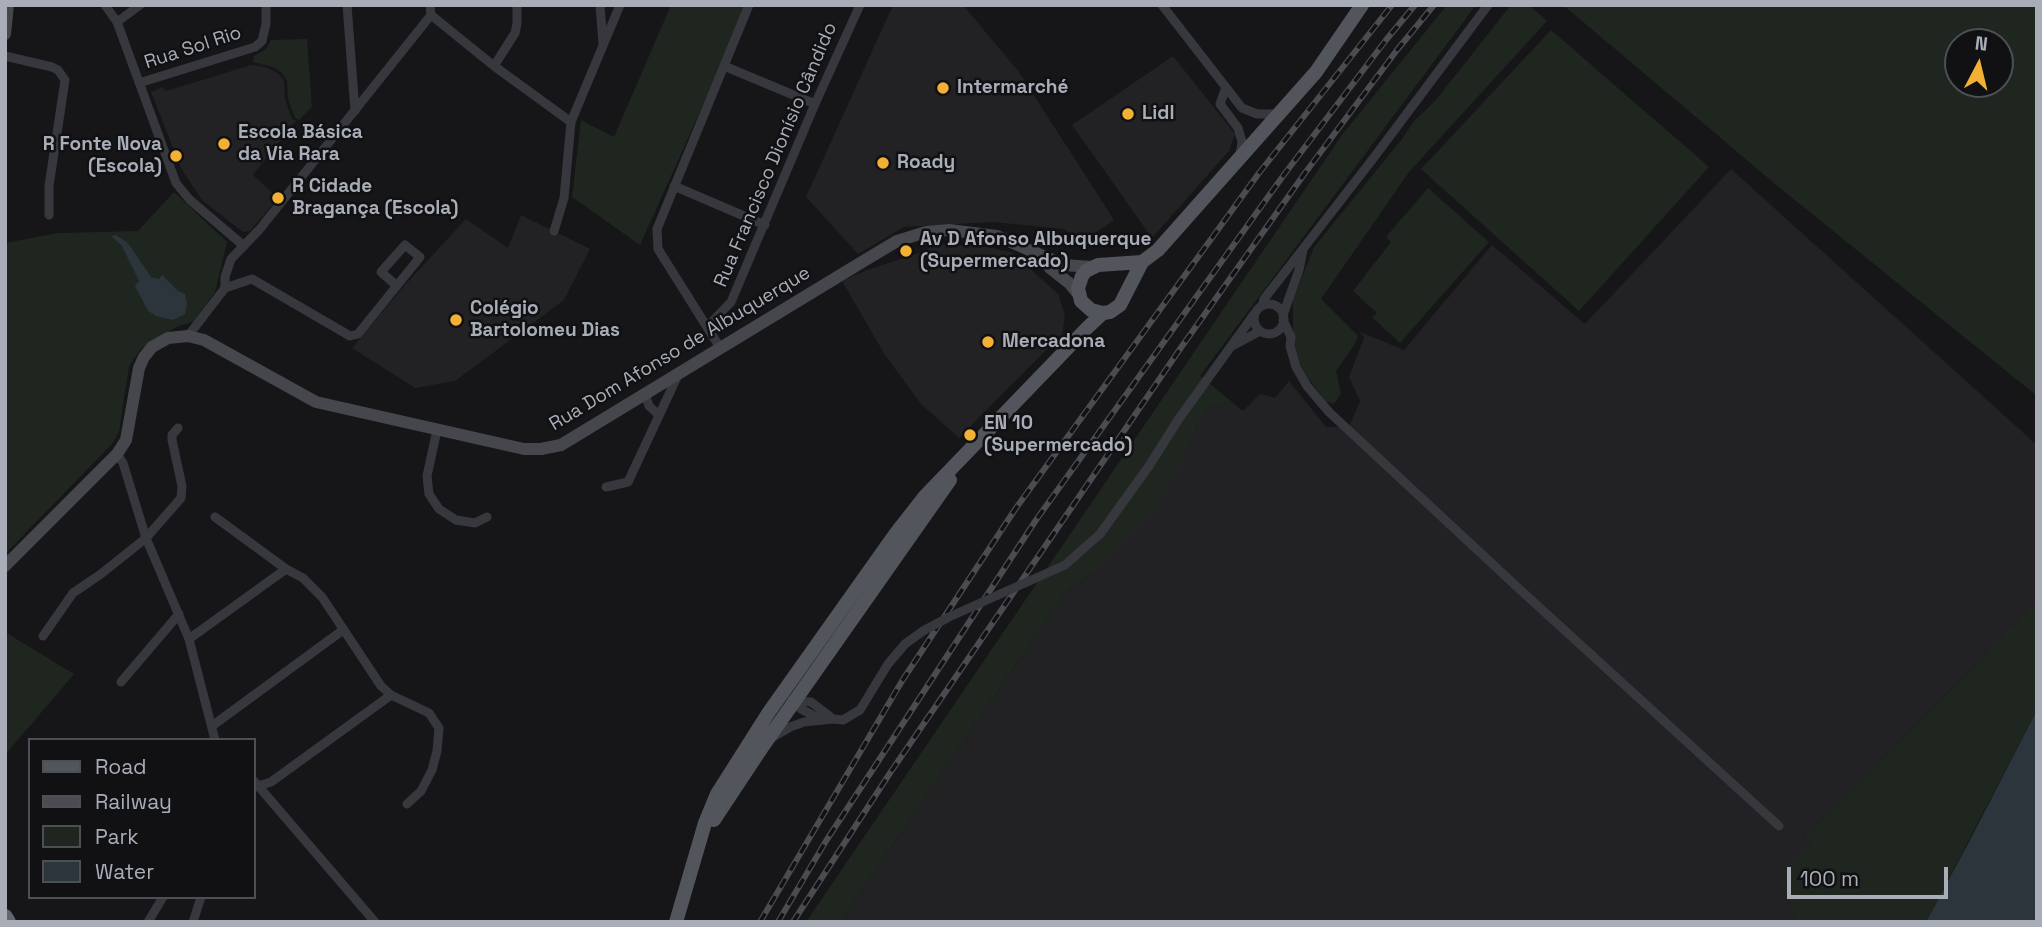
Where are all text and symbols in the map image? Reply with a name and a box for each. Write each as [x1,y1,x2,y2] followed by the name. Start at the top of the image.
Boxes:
[710,19,842,291] street label: Rua Francisco Dionísio Cândido
[142,22,244,74] street label: Rua Sol Rio
[1944,28,2014,98] north arrow
[1974,30,1989,57] text: N
[957,77,1068,99] place label: Intermarché
[935,80,951,96] marker: Intermarché
[1142,103,1175,125] place label: Lidl
[1120,106,1136,122] marker: Lidl
[238,122,363,166] place label: Escola Básica da Via Rara
[43,134,162,178] place label: R Fonte Nova (Escola)
[216,136,232,152] marker: Escola Básica da Via Rara
[168,148,184,164] marker: R Fonte Nova (Escola)
[897,152,955,174] place label: Roady
[875,155,891,171] marker: Roady
[292,176,458,220] place label: R Cidade Bragança (Escola)
[270,190,286,206] marker: R Cidade Bragança (Escola)
[920,229,1152,273] place label: Av D Afonso Albuquerque (Supermercado)
[898,243,914,259] marker: Av D Afonso Albuquerque (Supermercado)
[545,262,815,436] street label: Rua Dom Afonso de Albuquerque
[470,298,620,342] place label: Colégio Bartolomeu Dias
[448,312,464,328] marker: Colégio Bartolomeu Dias
[1002,331,1105,353] place label: Mercadona
[980,334,996,350] marker: Mercadona
[984,413,1132,457] place label: EN 10 (Supermercado)
[962,427,978,443] marker: EN 10 (Supermercado)
[28,738,256,899] legend
[95,753,147,780] text: Road
[95,788,172,815] text: Railway
[95,823,139,850] text: Park
[1790,853,1951,897] scale bar
[95,858,154,885] text: Water
[1800,865,1859,892] text: 100 m

